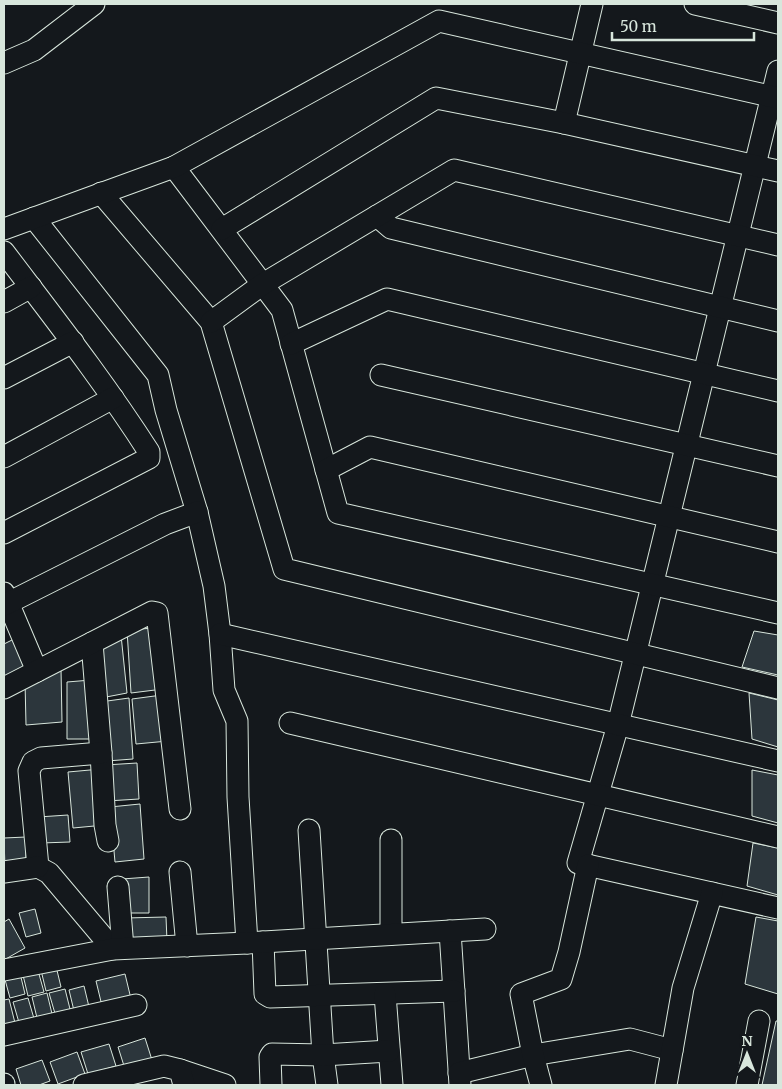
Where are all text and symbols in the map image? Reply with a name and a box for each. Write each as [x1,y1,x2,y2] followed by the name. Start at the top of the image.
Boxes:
[612,10,754,42] scale bar
[620,17,657,36] text: 50 m
[722,1029,772,1079] north arrow
[741,1032,753,1050] text: N

